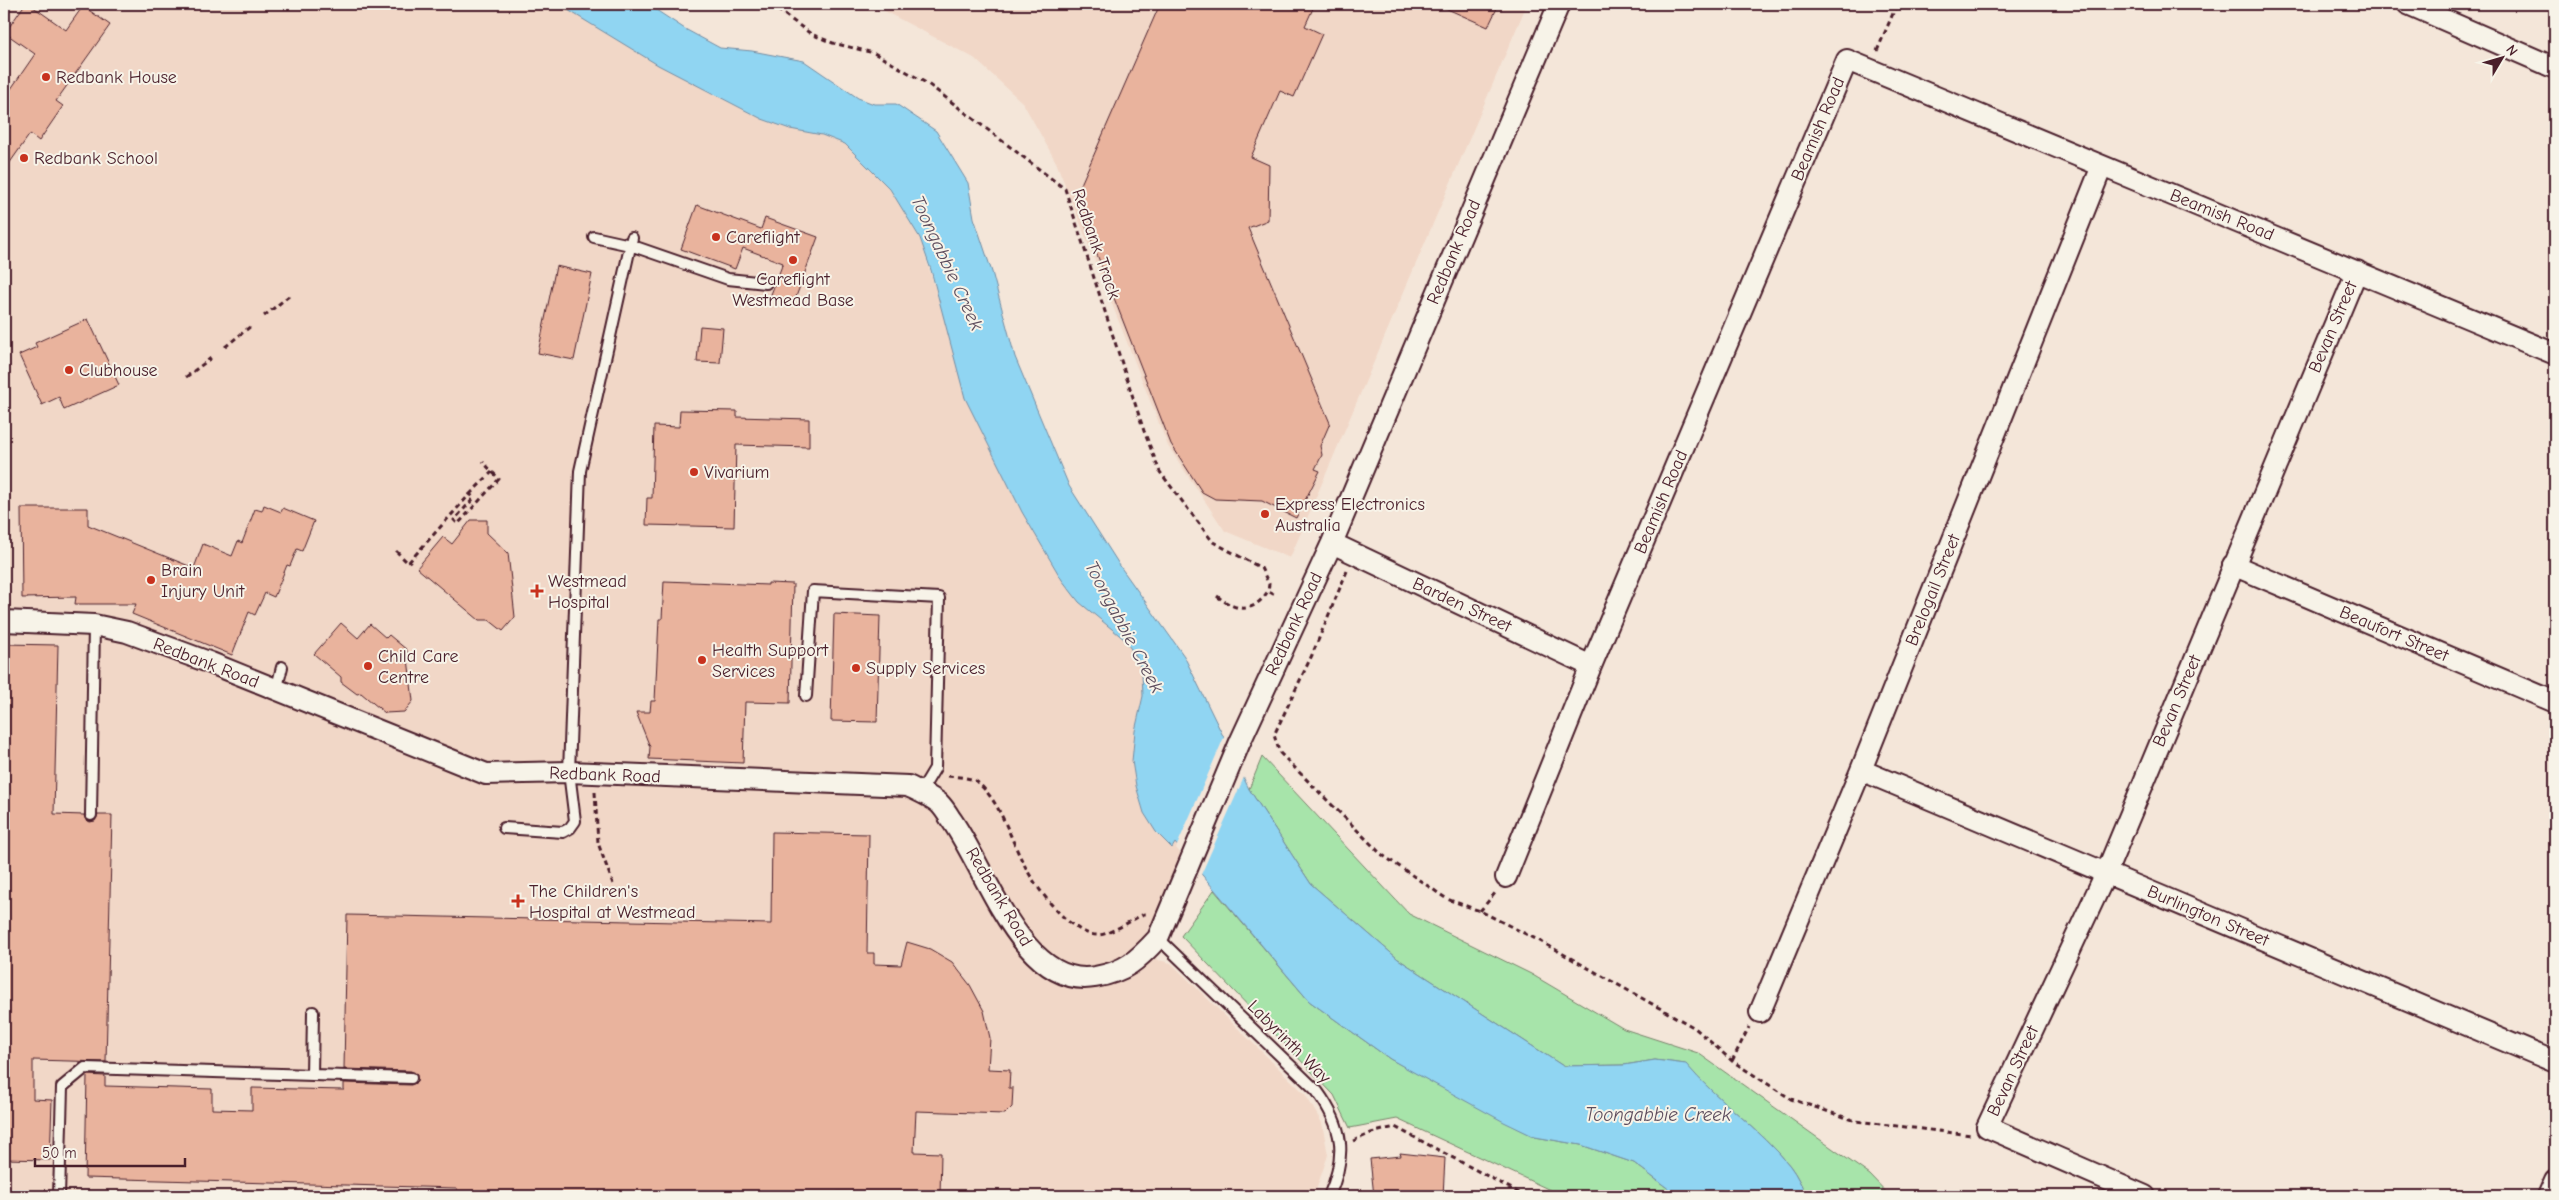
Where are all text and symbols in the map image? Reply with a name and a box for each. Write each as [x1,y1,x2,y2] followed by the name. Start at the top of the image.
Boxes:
[2476,32,2526,82] north arrow
[2502,41,2521,59] text: N
[56,67,177,88] place label: Redbank House
[40,71,52,83] marker: Redbank House
[1787,74,1849,184] street label: Beamish Road
[34,148,158,169] place label: Redbank School
[18,152,30,164] marker: Redbank School
[2167,185,2277,245] street label: Beamish Road
[1067,186,1125,302] street label: Redbank Track
[906,192,988,335] water label: Toongabbie Creek
[1423,197,1485,307] street label: Redbank Road
[726,227,800,248] place label: Careflight
[710,231,722,243] marker: Careflight
[787,254,799,266] marker: Careflight Westmead Base
[732,269,854,311] place label: Careflight Westmead Base
[2304,277,2362,376] street label: Bevan Street
[79,360,158,381] place label: Clubhouse
[63,364,75,376] marker: Clubhouse
[1630,447,1692,557] street label: Beamish Road
[704,462,770,483] place label: Vivarium
[688,466,700,478] marker: Vivarium
[1275,494,1425,536] place label: Express Electronics Australia
[1259,508,1271,520] marker: Express Electronics Australia
[1901,530,1965,649] street label: Brelogail Street
[1080,557,1168,697] water label: Toongabbie Creek
[161,560,245,602] place label: Brain Injury Unit
[1261,569,1327,679] street label: Redbank Road
[548,571,627,613] place label: Westmead Hospital
[1409,573,1516,637] street label: Barden Street
[145,574,157,586] marker: Brain Injury Unit
[530,584,544,598] marker: Westmead Hospital
[2336,602,2452,667] street label: Beaufort Street
[150,633,262,693] street label: Redbank Road
[712,640,829,682] place label: Health Support Services
[378,646,458,688] place label: Child Care Centre
[2148,651,2206,750] street label: Bevan Street
[696,654,708,666] marker: Health Support Services
[866,658,985,679] place label: Supply Services
[362,660,374,672] marker: Child Care Centre
[850,662,862,674] marker: Supply Services
[549,763,661,787] street label: Redbank Road
[961,844,1037,950] street label: Redbank Road
[529,881,696,923] place label: The Children's Hospital at Westmead
[2144,881,2273,951] street label: Burlington Street
[511,894,525,908] marker: The Children's Hospital at Westmead
[1243,996,1336,1089] street label: Labyrinth Way
[1983,1022,2044,1120] street label: Bevan Street
[1585,1104,1732,1126] water label: Toongabbie Creek
[35,1135,185,1167] scale bar
[42,1144,77,1162] text: 50 m

